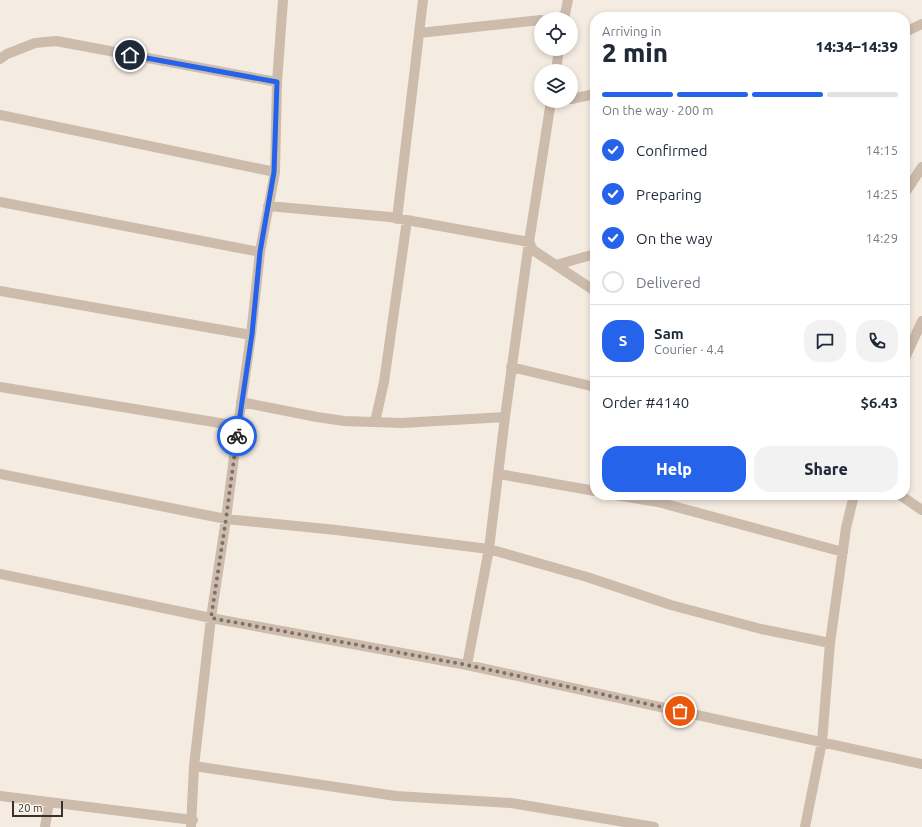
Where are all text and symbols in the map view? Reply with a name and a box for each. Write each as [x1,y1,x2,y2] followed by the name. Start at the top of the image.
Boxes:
[534,12,578,108] map controls
[534,12,578,56] button: locate
[602,24,661,38] text: Arriving in
[113,38,147,72] pin
[602,38,668,67] text: 2 min
[815,38,898,55] text: 14:34–14:39
[119,44,141,66] icon: home
[534,64,578,108] button: layers
[602,103,714,117] text: On the way · 200 m
[602,139,624,161] icon: check
[636,142,708,159] text: Confirmed
[865,143,898,157] text: 14:15
[602,183,624,205] icon: check
[636,186,702,203] text: Preparing
[865,187,898,201] text: 14:25
[602,227,624,249] icon: check
[636,230,712,247] text: On the way
[865,231,898,245] text: 14:29
[636,274,701,291] text: Delivered
[804,320,846,362] button: chat
[856,320,898,362] button: phone
[654,325,684,342] text: Sam
[619,332,627,349] text: S
[654,342,724,356] text: Courier · 4.4
[602,394,689,411] text: Order #4140
[860,394,898,411] text: $6.43
[217,416,257,456] courier
[226,425,248,447] icon: bike
[602,446,746,492] button: Help
[754,446,898,492] button: Share
[663,694,697,728] pin
[669,700,691,722] icon: bag
[12,799,63,818] scale bar
[18,802,42,814] text: 20 m

